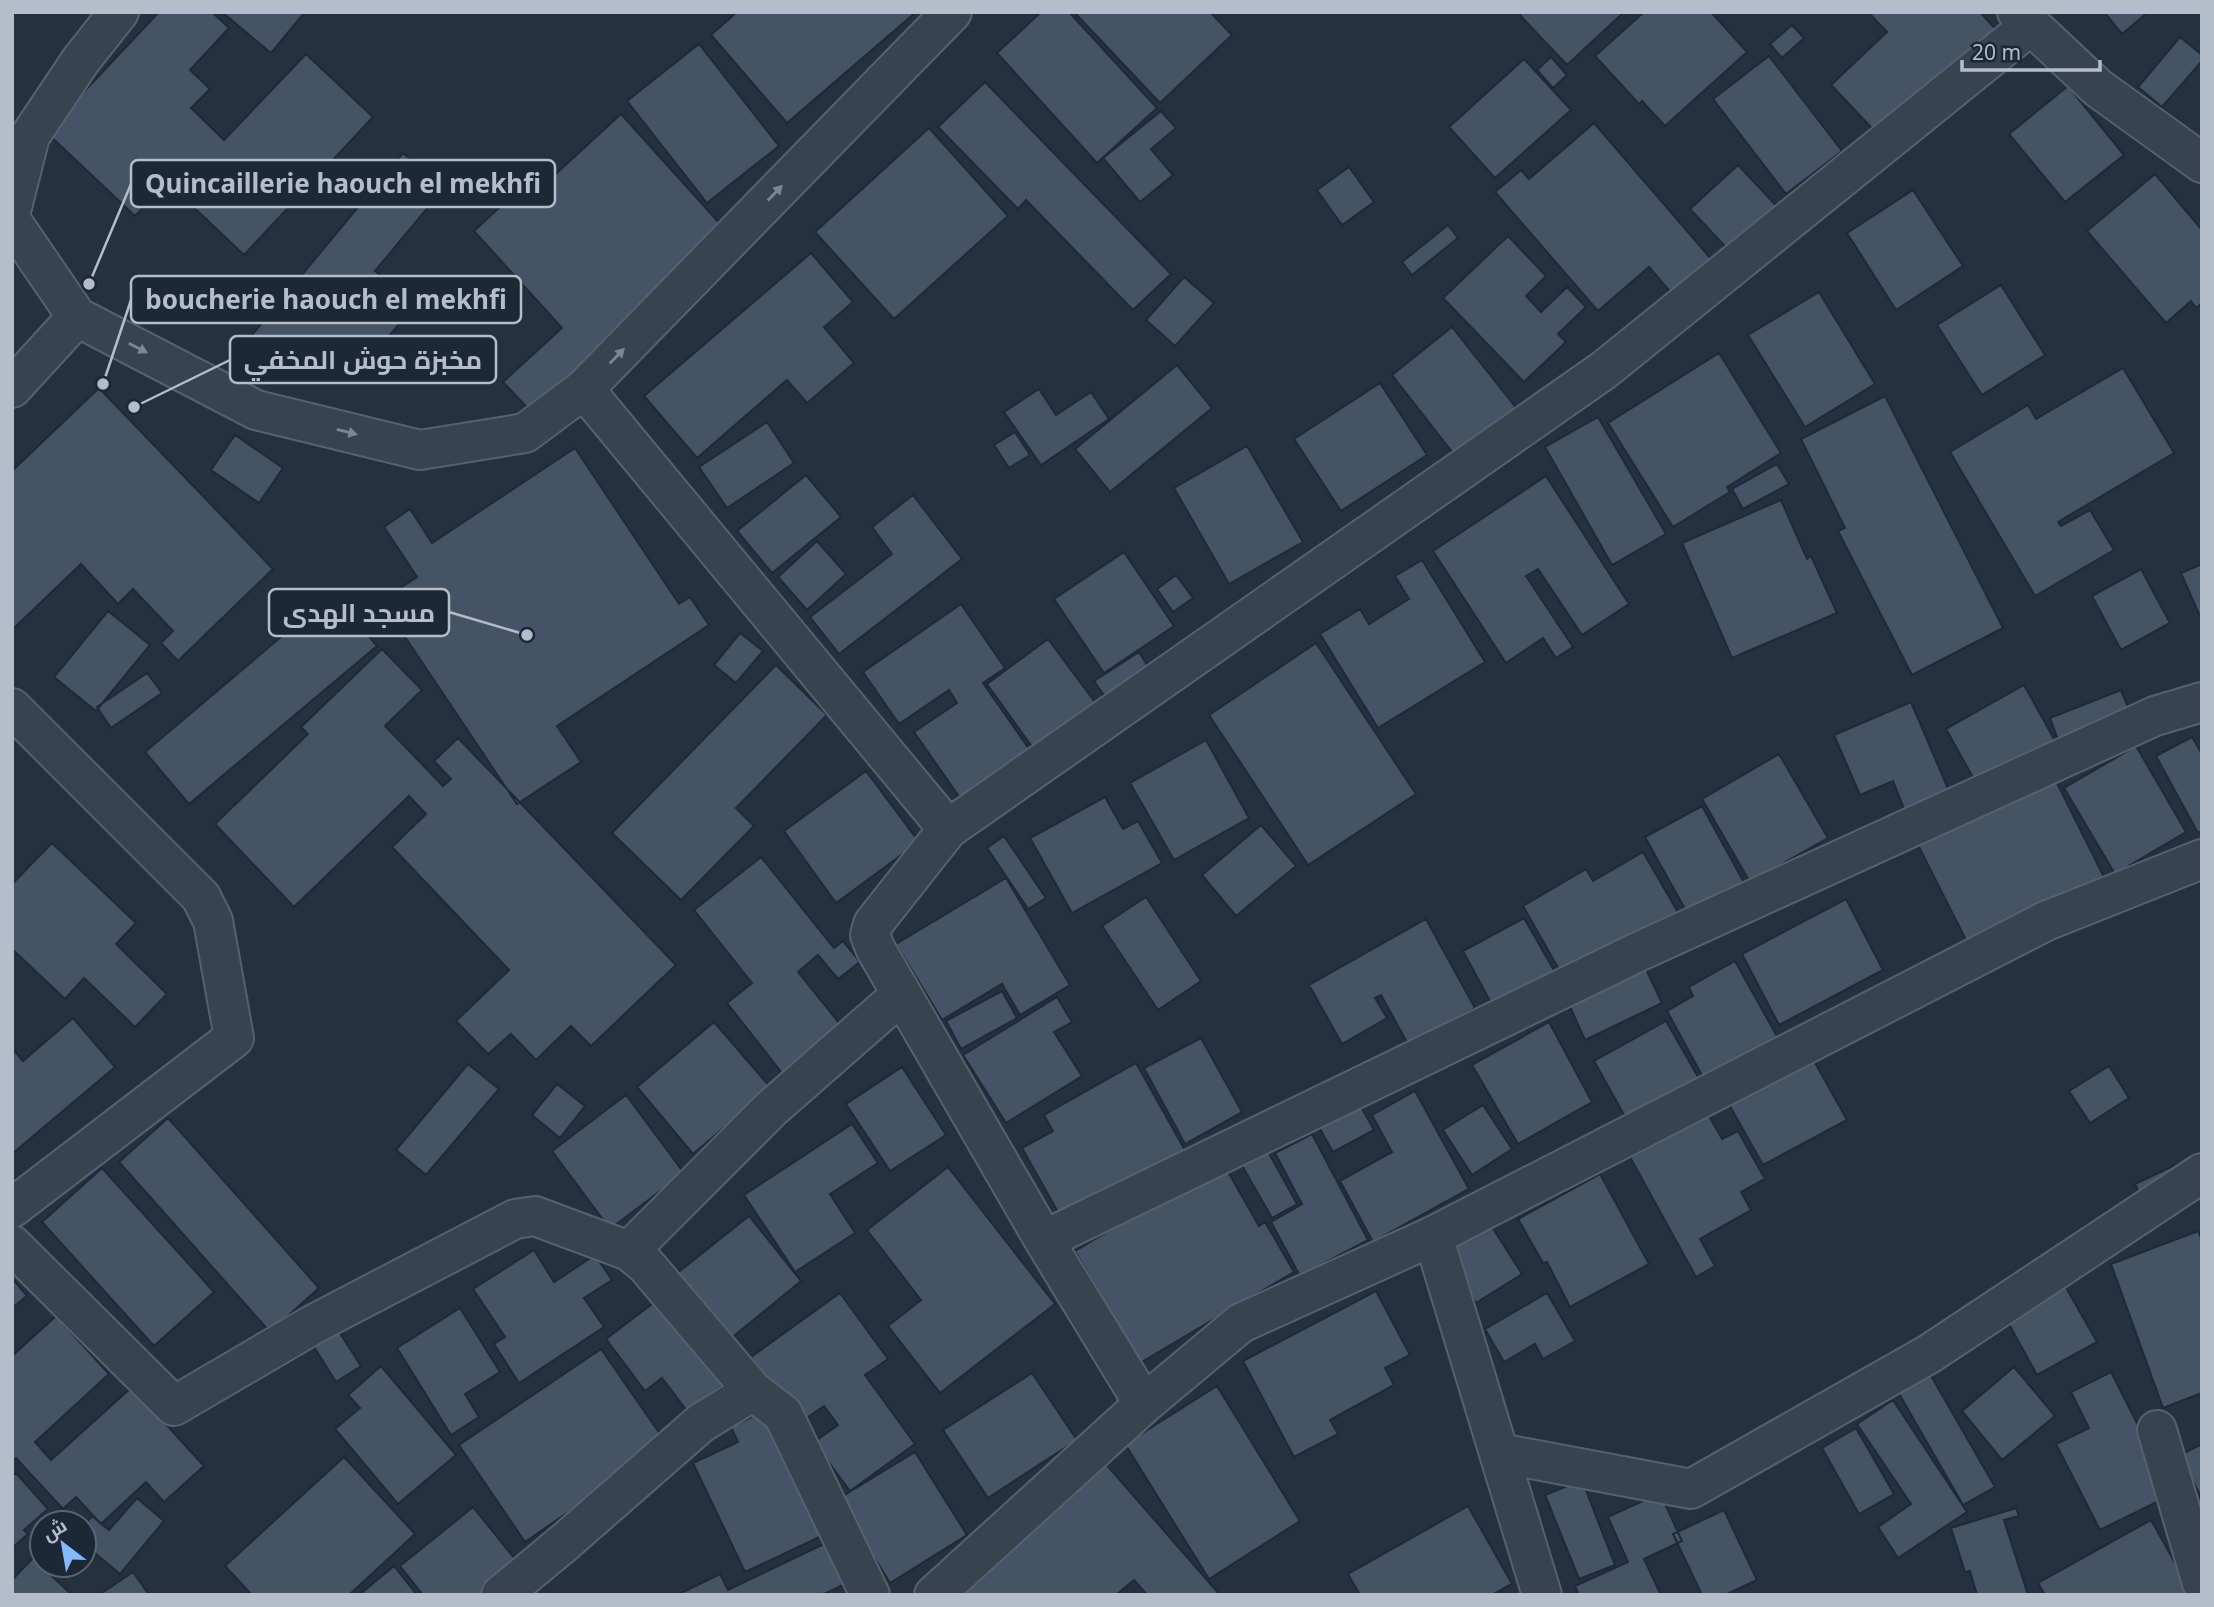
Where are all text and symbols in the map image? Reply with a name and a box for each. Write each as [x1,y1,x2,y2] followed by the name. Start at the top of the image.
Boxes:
[1962,28,2100,72] scale bar
[1972,38,2021,66] text: 20 m
[131,160,555,207] callout: Quincaillerie haouch el mekhfi
[145,165,541,201] text: Quincaillerie haouch el mekhfi
[767,185,784,202] one-way arrow
[131,276,521,323] callout: boucherie haouch el mekhfi
[145,281,507,317] text: boucherie haouch el mekhfi
[230,336,496,383] callout: مخبزة حوش المخفي
[244,341,482,381] text: مخبزة حوش المخفي
[128,343,148,354] one-way arrow
[608,348,624,365] one-way arrow
[337,427,359,438] one-way arrow
[269,589,449,636] callout: مسجد الهدى
[283,594,435,630] text: مسجد الهدى
[28,1509,98,1579] north arrow
[37,1512,71,1547] text: ش

